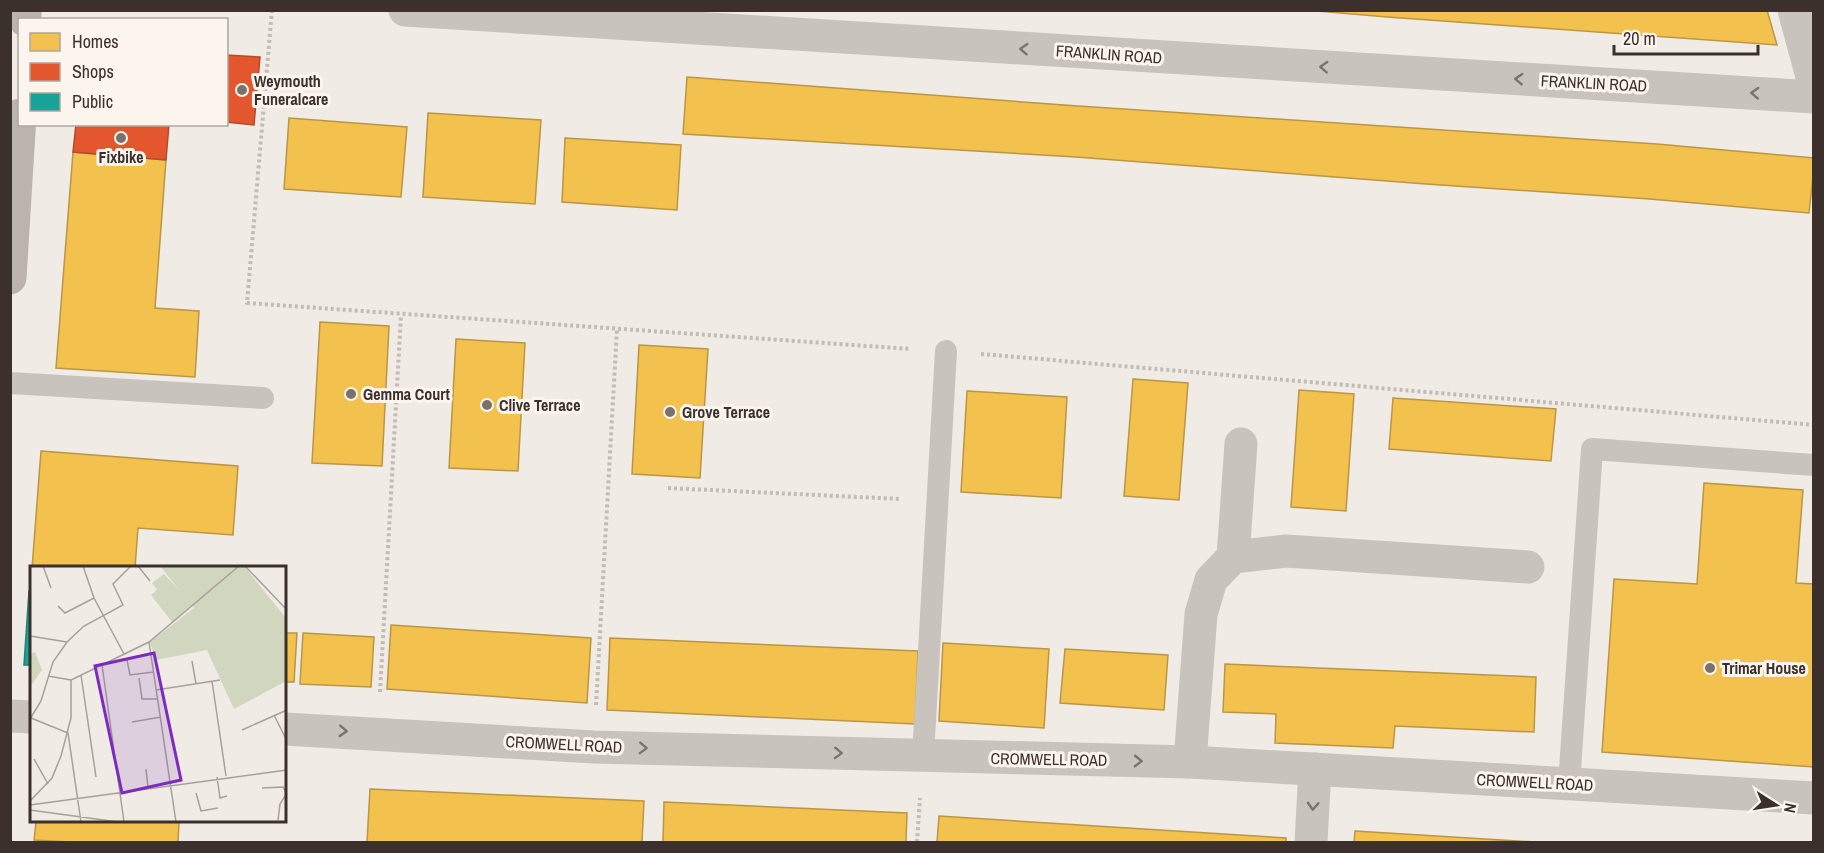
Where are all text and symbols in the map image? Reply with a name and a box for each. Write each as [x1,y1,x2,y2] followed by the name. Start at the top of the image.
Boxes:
[18,18,228,126] legend
[1614,18,1758,56] scale bar
[1623,26,1656,51] text: 20 m
[72,29,119,54] text: Homes
[1055,39,1163,69] street label: FRANKLIN ROAD
[1020,42,1029,55] one-way arrow
[72,59,114,84] text: Shops
[1319,61,1328,74] one-way arrow
[1540,69,1648,97] street label: FRANKLIN ROAD
[254,70,328,110] place label: Weymouth Funeralcare
[1514,72,1523,85] one-way arrow
[235,83,249,97] marker: Weymouth Funeralcare
[1751,87,1760,100] one-way arrow
[72,89,113,114] text: Public
[114,131,128,145] marker: Fixbike
[98,146,144,168] place label: Fixbike
[363,383,450,405] place label: Gemma Court
[344,387,358,401] marker: Gemma Court
[499,394,580,416] place label: Clive Terrace
[480,398,494,412] marker: Clive Terrace
[682,401,770,423] place label: Grove Terrace
[663,405,677,419] marker: Grove Terrace
[30,566,286,823] inset map
[1722,657,1806,679] place label: Trimar House
[1703,661,1717,675] marker: Trimar House
[339,725,348,738] one-way arrow
[505,730,623,758] street label: CROMWELL ROAD
[638,742,647,754] one-way arrow
[833,747,842,760] one-way arrow
[990,747,1108,771] street label: CROMWELL ROAD
[1133,754,1142,767] one-way arrow
[1476,768,1594,796] street label: CROMWELL ROAD
[1746,775,1806,835] north arrow
[1307,801,1320,810] one-way arrow
[1779,801,1802,815] text: N

